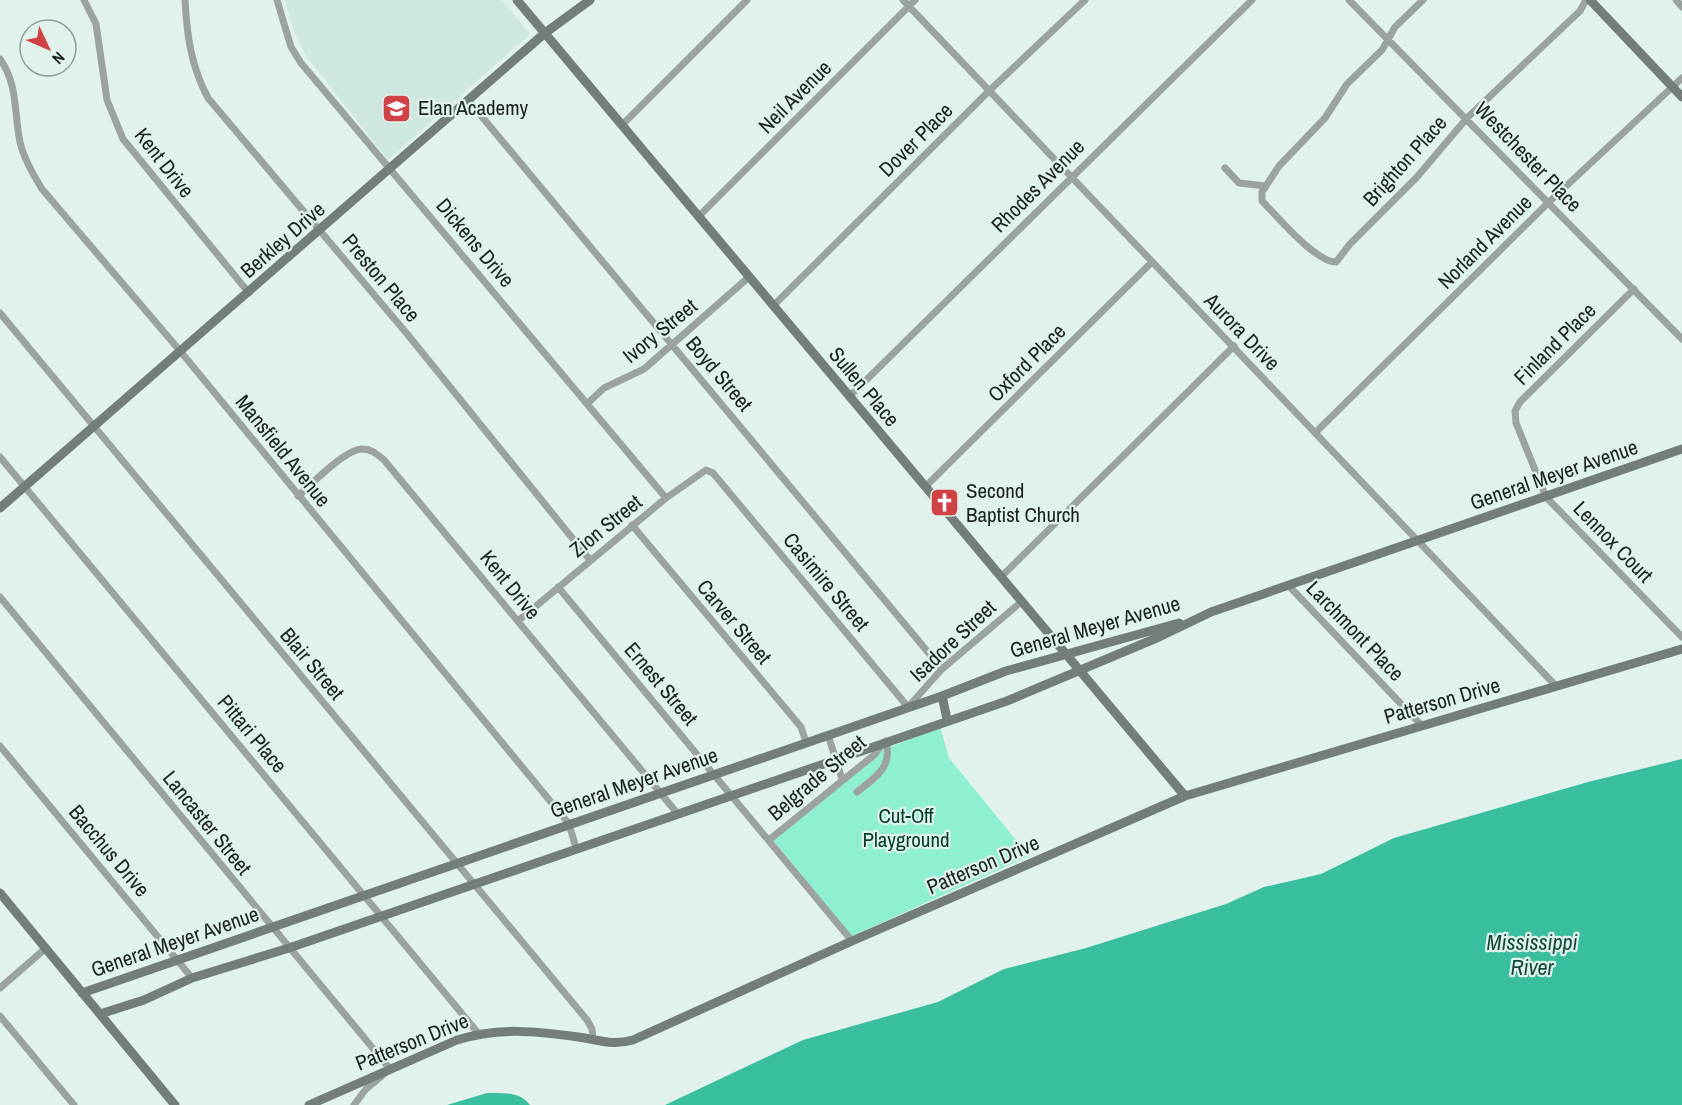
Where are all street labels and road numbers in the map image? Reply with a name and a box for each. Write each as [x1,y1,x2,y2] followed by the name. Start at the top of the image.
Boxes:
[752,54,838,140] street label: Neil Avenue
[1468,95,1589,218] street label: Westchester Place
[872,96,959,183] street label: Dover Place
[1356,109,1453,212] street label: Brighton Place
[128,122,201,204] street label: Kent Drive
[985,133,1091,239] street label: Rhodes Avenue
[1431,188,1538,295] street label: Norland Avenue
[430,192,521,293] street label: Dickens Drive
[234,195,331,284] street label: Berkley Drive
[336,227,427,328] street label: Preston Place
[1197,286,1287,377] street label: Aurora Drive
[616,292,703,370] street label: Ivory Street
[1507,296,1602,391] street label: Finland Place
[981,317,1072,408] street label: Oxford Place
[679,330,760,418] street label: Boyd Street
[823,341,906,433] street label: Sullen Place
[229,388,338,513] street label: Mansfield Avenue
[1466,432,1642,517] street label: General Meyer Avenue
[563,487,648,564] street label: Zion Street
[1567,494,1660,589] street label: Lennox Court
[777,526,876,637] street label: Casimire Street
[474,544,547,625] street label: Kent Drive
[690,573,779,670] street label: Carver Street
[1300,574,1411,687] street label: Larchmont Place
[1006,588,1183,665] street label: General Meyer Avenue
[903,593,1002,688] street label: Isadore Street
[274,621,351,706] street label: Blair Street
[618,636,705,732] street label: Ernest Street
[1380,670,1503,731] street label: Patterson Drive
[211,688,294,779] street label: Pittari Place
[762,728,872,827] street label: Belgrade Street
[546,740,722,825] street label: General Meyer Avenue
[156,764,259,881] street label: Lancaster Street
[62,798,156,903] street label: Bacchus Drive
[922,828,1044,901] street label: Patterson Drive
[87,899,263,984] street label: General Meyer Avenue
[351,1006,473,1077] street label: Patterson Drive

